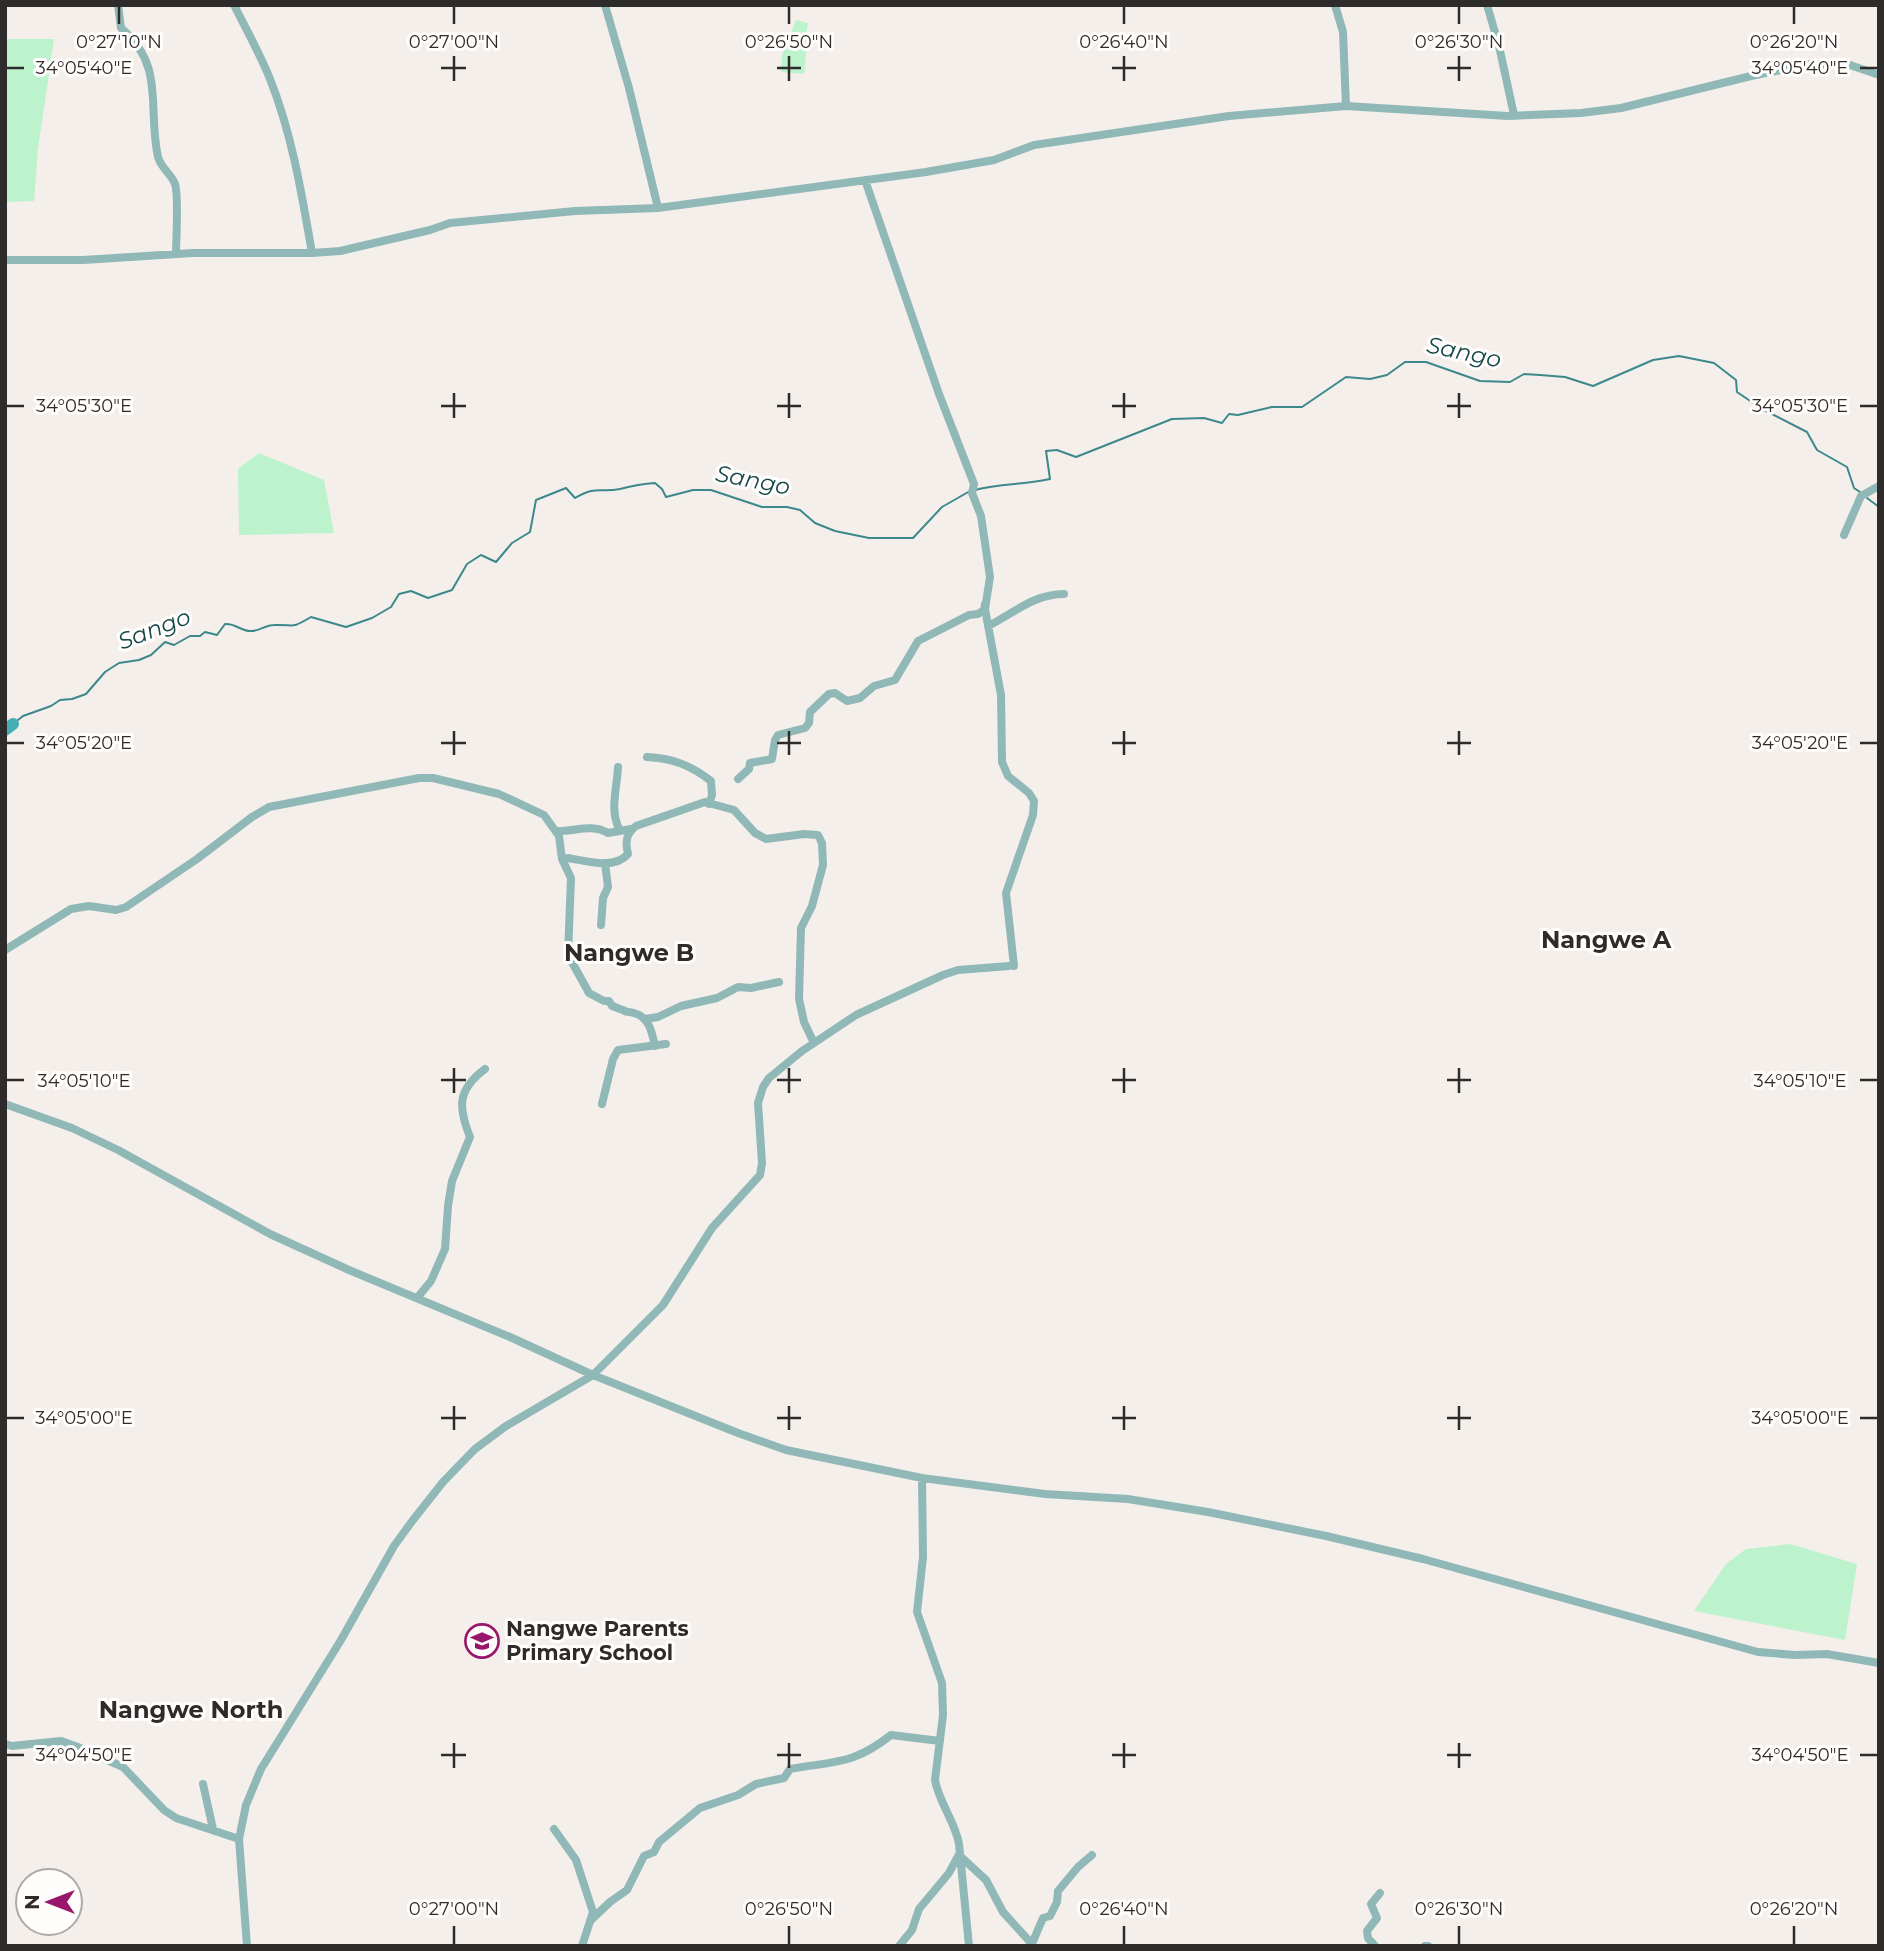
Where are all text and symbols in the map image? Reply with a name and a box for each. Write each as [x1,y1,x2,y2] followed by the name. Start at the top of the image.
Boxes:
[76,31,162,53] text: 0°27'10"N
[409,31,499,53] text: 0°27'00"N
[745,31,833,53] text: 0°26'50"N
[1079,31,1169,53] text: 0°26'40"N
[1415,31,1503,53] text: 0°26'30"N
[1750,31,1838,53] text: 0°26'20"N
[36,57,132,79] text: 34°05'40"E
[1752,57,1848,79] text: 34°05'40"E
[1424,330,1504,374] water label: Sango
[36,395,132,417] text: 34°05'30"E
[1752,395,1848,417] text: 34°05'30"E
[713,459,793,501] water label: Sango
[114,602,194,656] water label: Sango
[36,732,132,754] text: 34°05'20"E
[1752,732,1848,754] text: 34°05'20"E
[1541,925,1672,954] district label: Nangwe A
[564,938,694,967] district label: Nangwe B
[38,1070,131,1092] text: 34°05'10"E
[1754,1070,1847,1092] text: 34°05'10"E
[35,1407,133,1429] text: 34°05'00"E
[1751,1407,1849,1429] text: 34°05'00"E
[506,1616,689,1665] place label: Nangwe Parents Primary School
[463,1622,501,1660] school or university icon: Nangwe Parents Primary School
[99,1695,283,1724] district label: Nangwe North
[35,1744,133,1766] text: 34°04'50"E
[1751,1744,1849,1766] text: 34°04'50"E
[14,1867,84,1937] north arrow
[21,1894,44,1910] text: N
[409,1898,499,1920] text: 0°27'00"N
[745,1898,833,1920] text: 0°26'50"N
[1079,1898,1169,1920] text: 0°26'40"N
[1415,1898,1503,1920] text: 0°26'30"N
[1750,1898,1838,1920] text: 0°26'20"N

